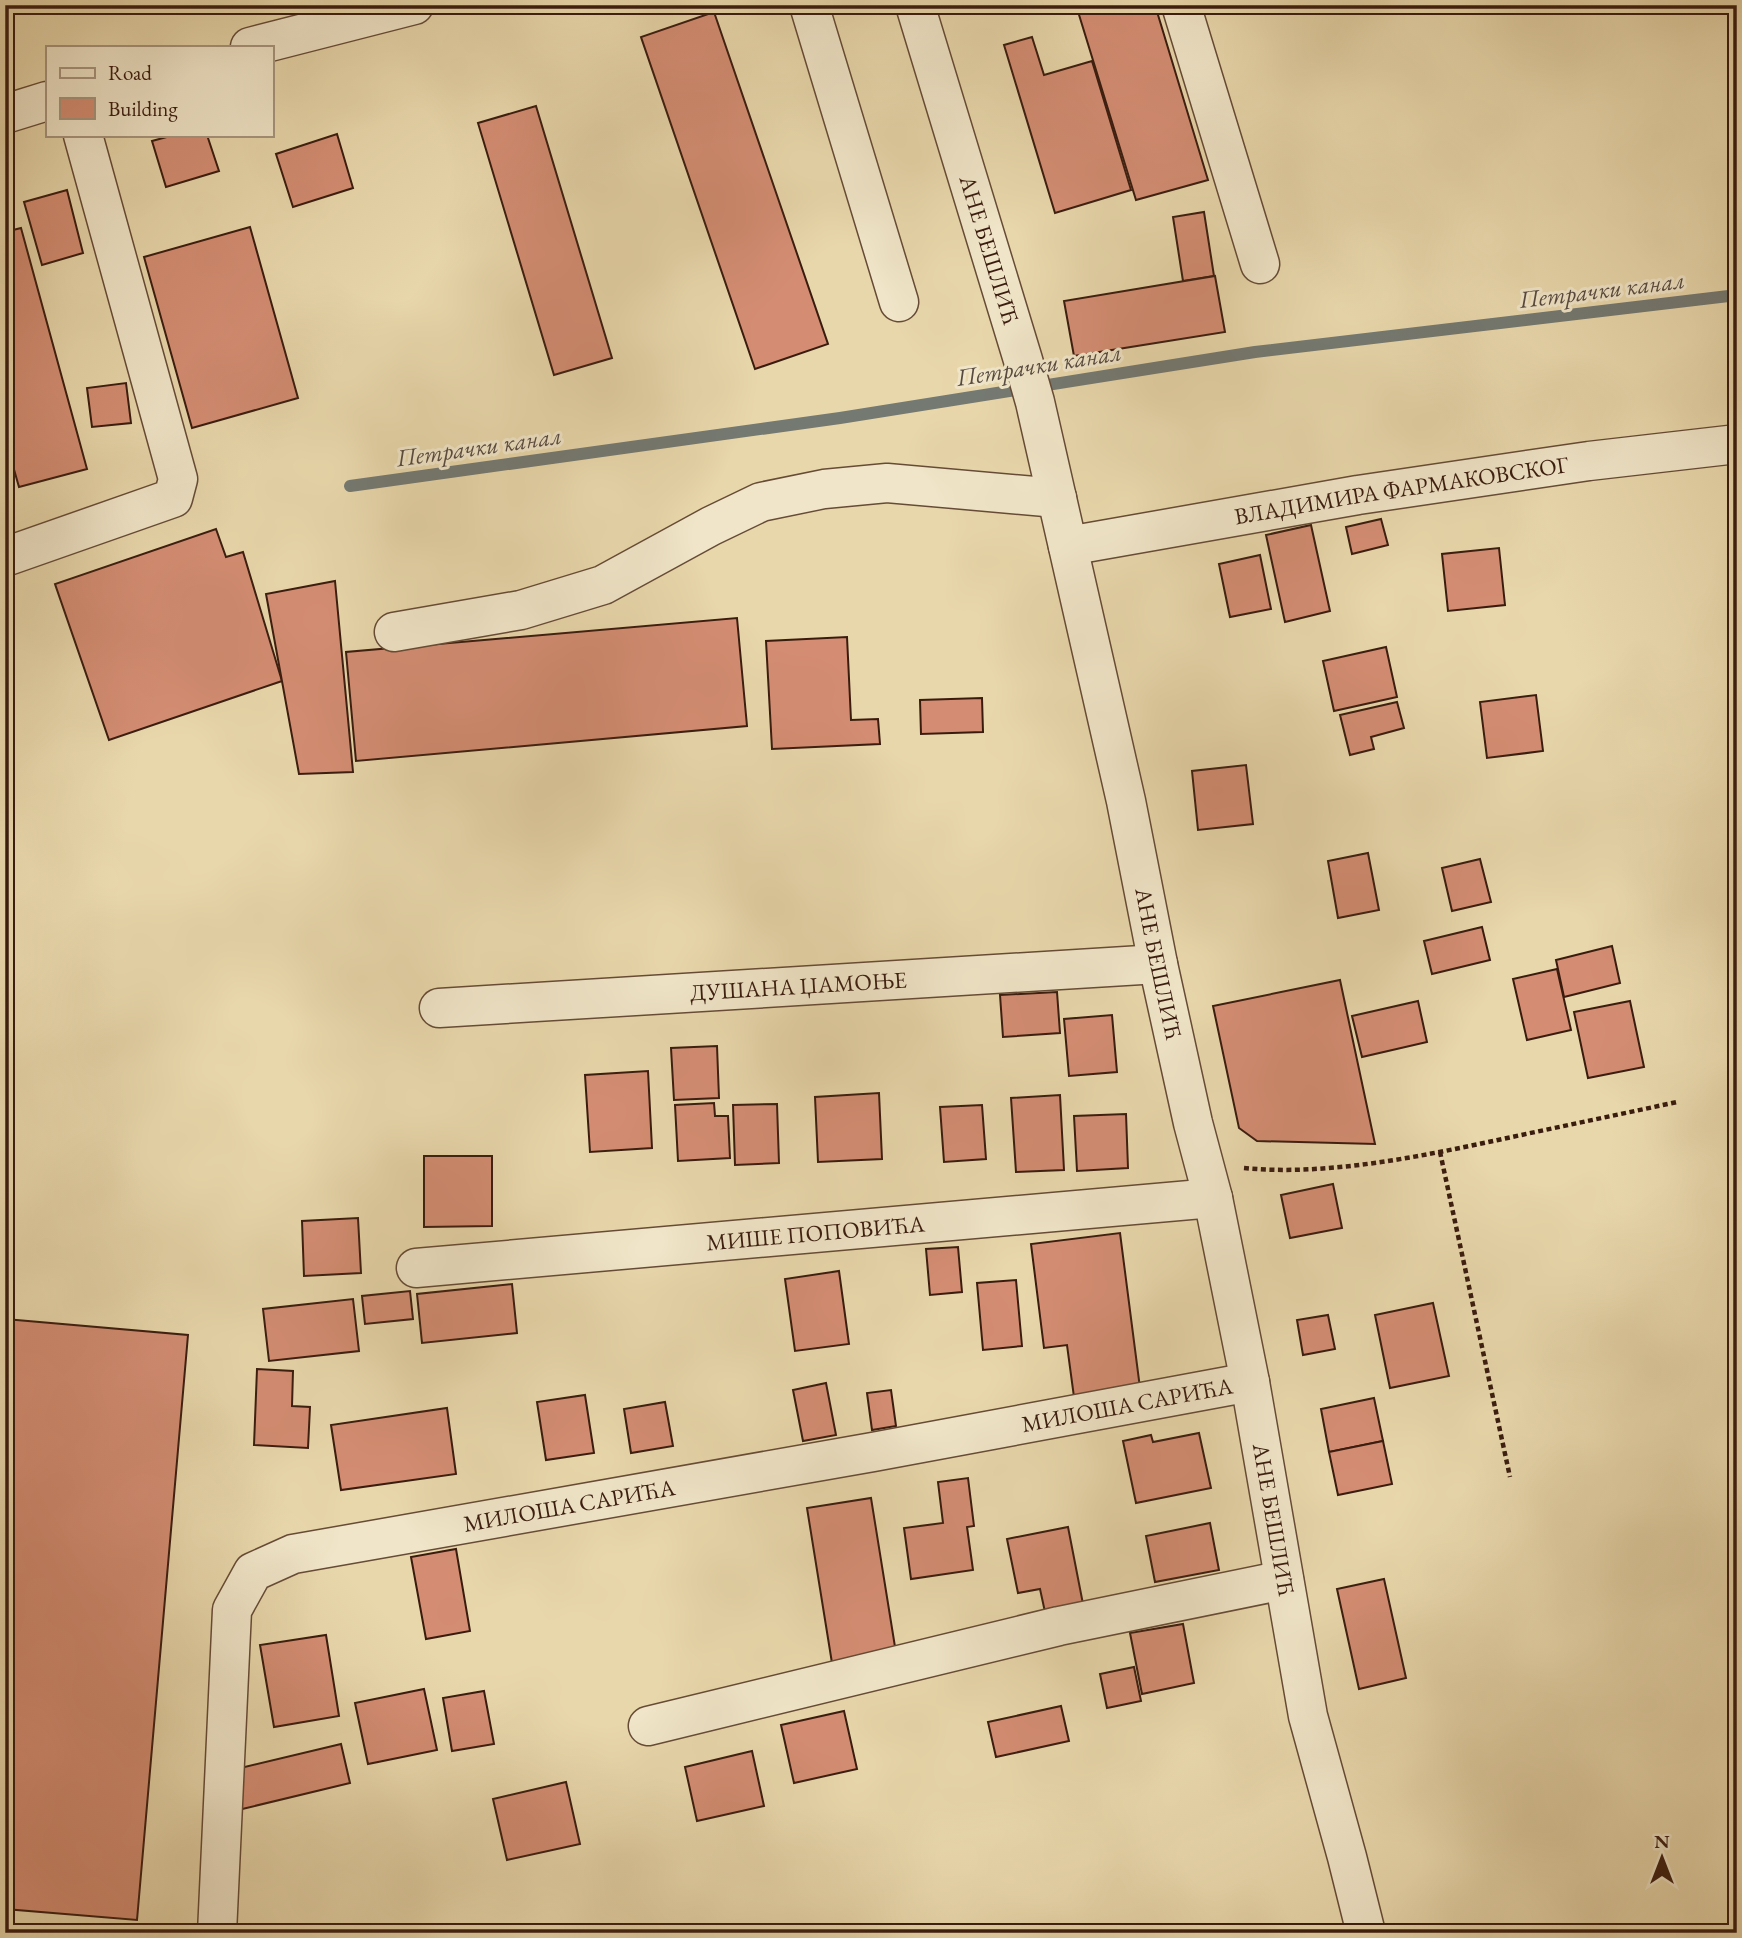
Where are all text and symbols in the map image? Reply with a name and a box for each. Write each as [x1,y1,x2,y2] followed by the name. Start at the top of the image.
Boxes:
[46,46,273,136] legend
[108,59,152,86] text: Road
[108,95,178,122] text: Building
[952,171,1027,329] street label: АНЕ БЕШЛИЋ
[1516,264,1687,315] water label: Петрачки канал
[953,336,1124,393] water label: Петрачки канал
[393,420,564,474] water label: Петрачки канал
[1232,449,1570,531] street label: ВЛАДИМИРА ФАРМАКОВСКОГ
[1128,884,1189,1043] street label: АНЕ БЕШЛИЋ
[689,964,908,1008] street label: ДУШАНА ЏАМОЊЕ
[705,1208,927,1257] street label: МИШЕ ПОПОВИЋА
[1019,1370,1236,1439] street label: МИЛОША САРИЋА
[1246,1440,1302,1599] street label: АНЕ БЕШЛИЋ
[461,1472,678,1539] street label: МИЛОША САРИЋА
[1626,1822,1696,1892] north arrow
[1654,1829,1670,1854] text: N

